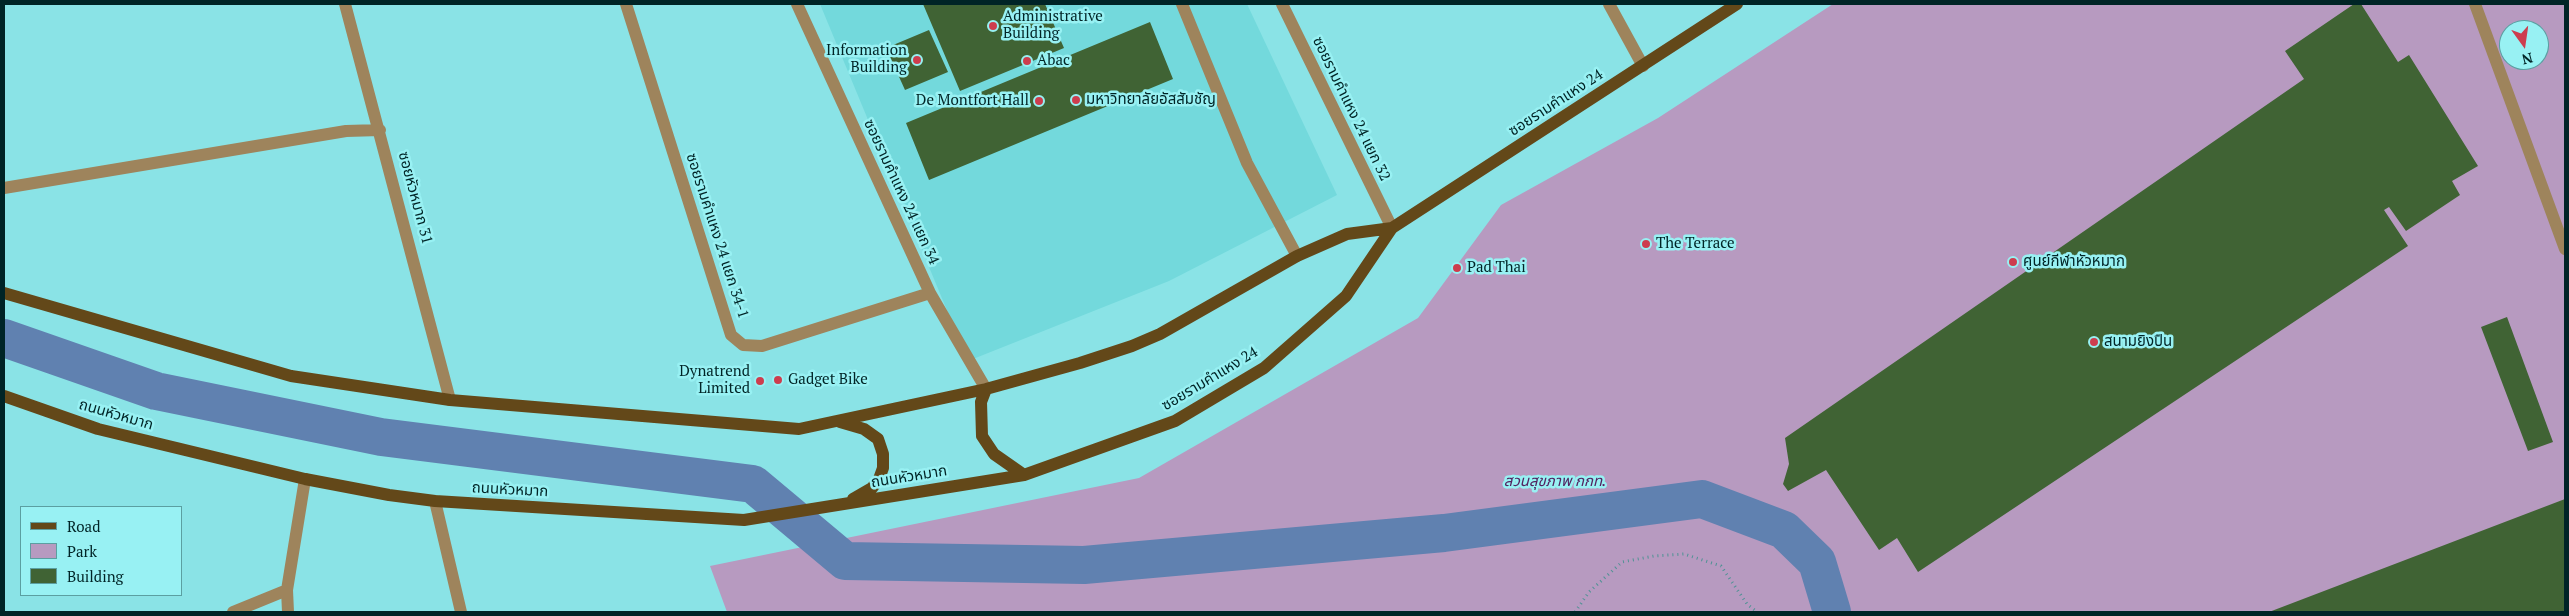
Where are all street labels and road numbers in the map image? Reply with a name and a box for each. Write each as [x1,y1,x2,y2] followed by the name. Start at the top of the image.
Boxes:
[1308,34,1394,184] street label: ซอยรามคำแหง 24 แยก 32
[1505,66,1607,140] street label: ซอยรามคำแหง 24
[859,117,943,267] street label: ซอยรามคำแหง 24 แยก 34
[394,150,436,246] street label: ซอยหัวหมาก 31
[682,151,752,321] street label: ซอยรามคำแหง 24 แยก 34-1
[1159,343,1261,415] street label: ซอยรามคำแหง 24
[77,396,155,434] street label: ถนนหัวหมาก
[870,462,948,492] street label: ถนนหัวหมาก
[471,479,549,501] street label: ถนนหัวหมาก

